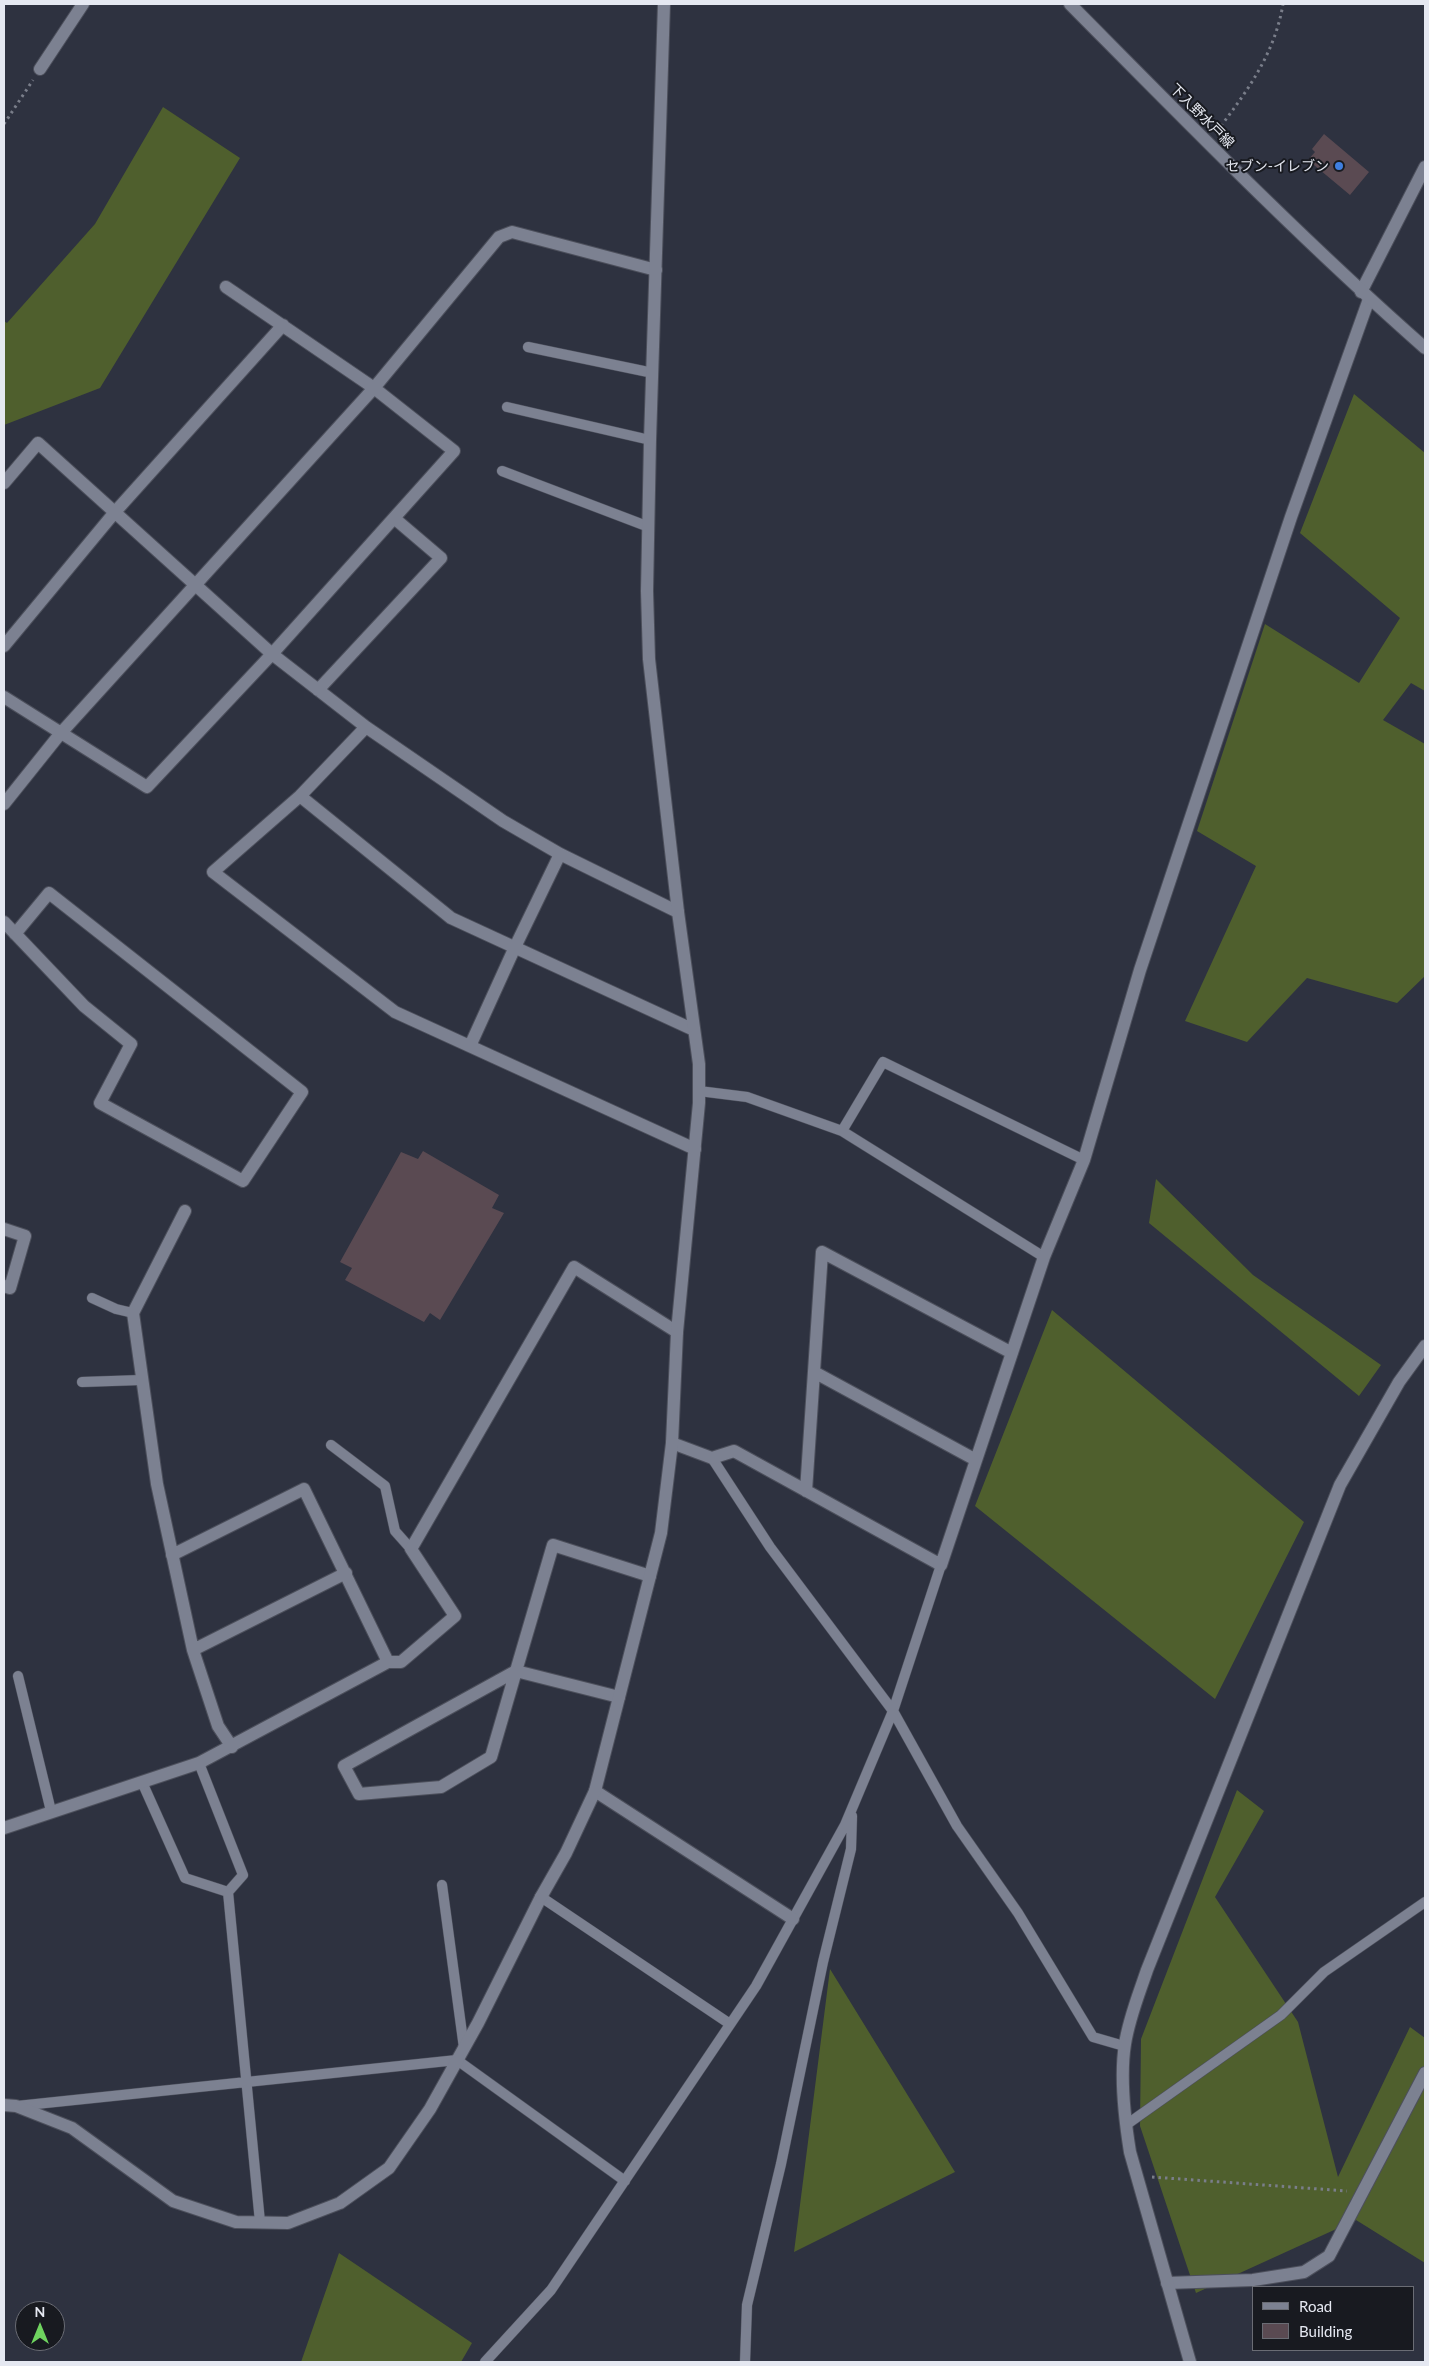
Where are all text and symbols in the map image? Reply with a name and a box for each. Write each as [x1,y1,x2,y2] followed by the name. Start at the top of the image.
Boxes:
[1166,80,1238,152] street label: 下入野水戸線
[1226,158,1329,174] place label: セブン-イレブン
[1333,160,1345,172] marker: セブン-イレブン
[1252,2286,1414,2351] legend
[1299,2297,1332,2315] text: Road
[15,2301,65,2351] north arrow
[35,2303,45,2320] text: N
[1299,2322,1352,2340] text: Building

